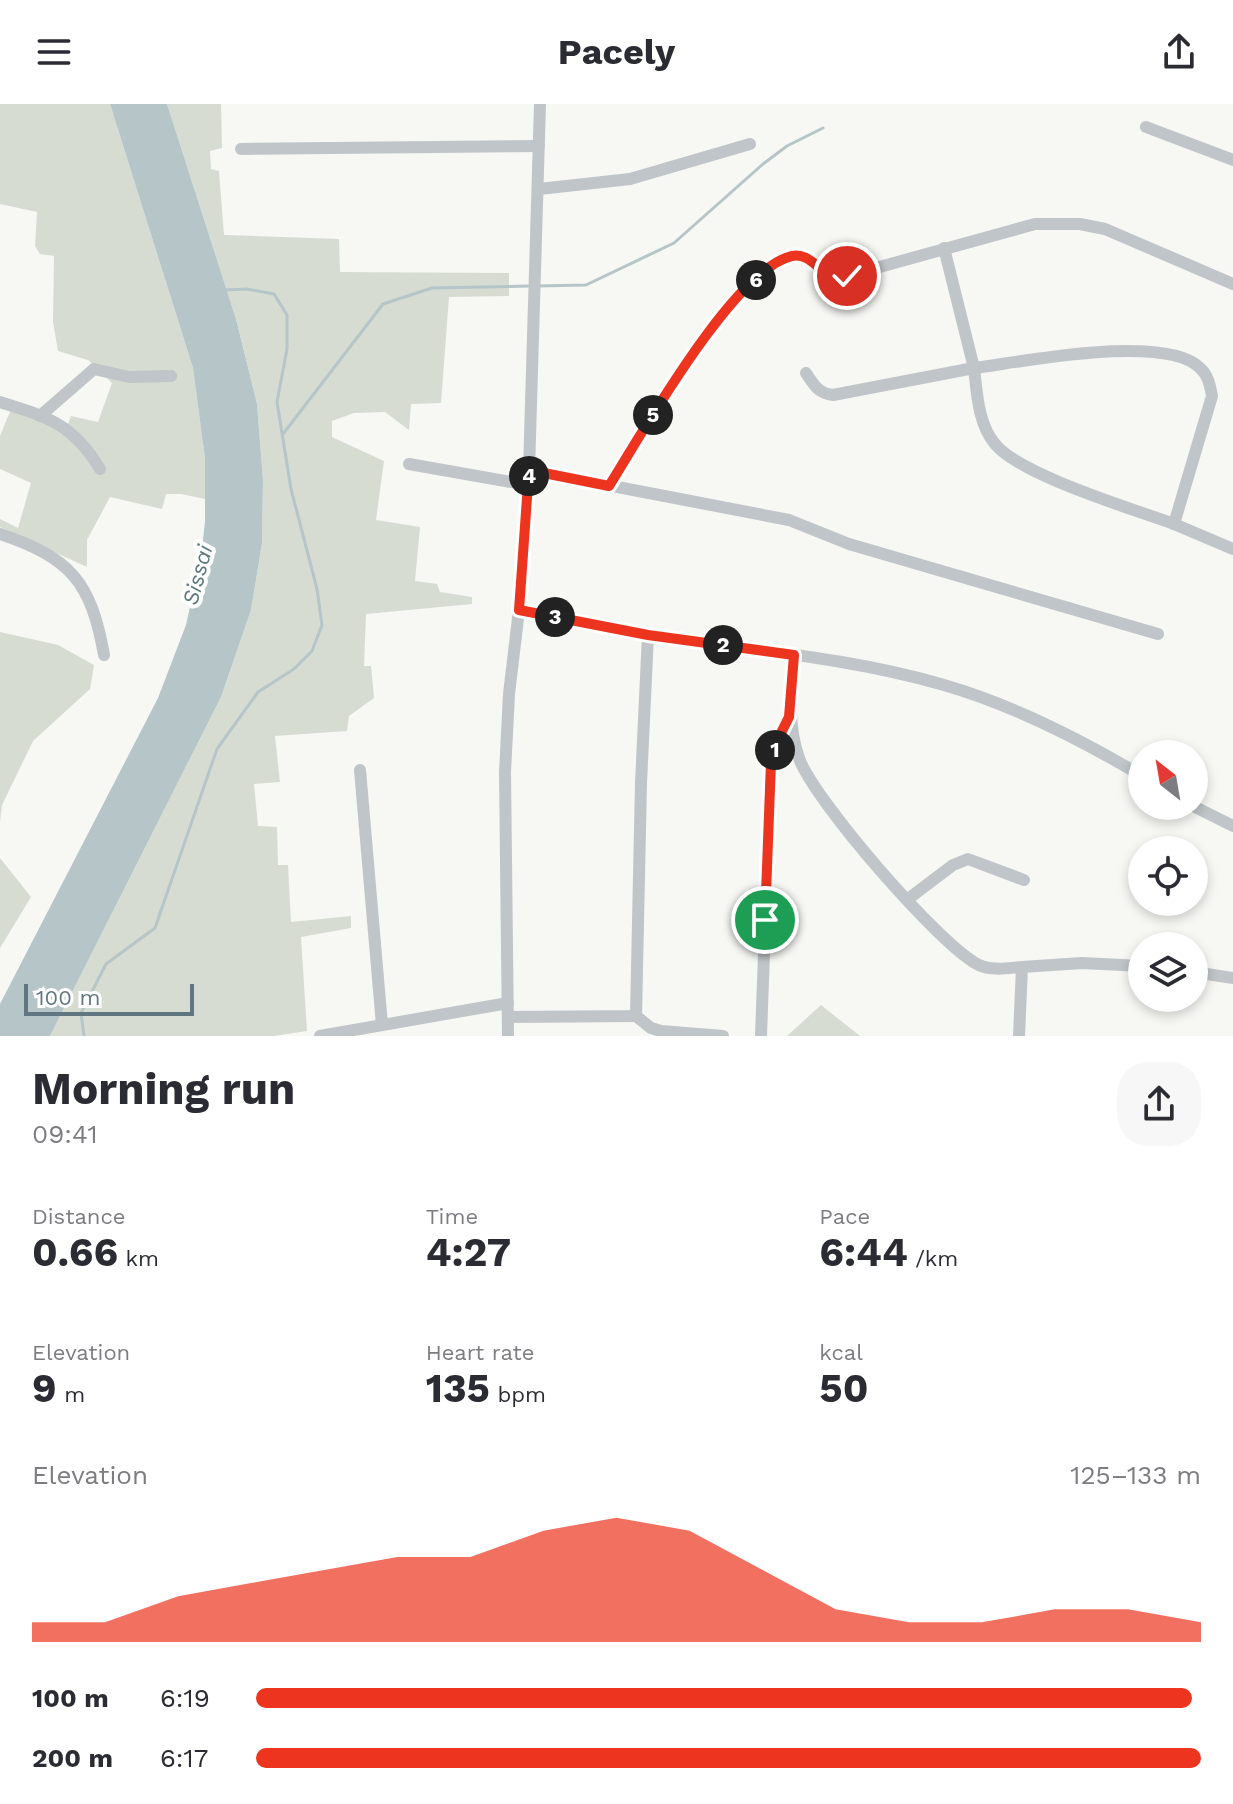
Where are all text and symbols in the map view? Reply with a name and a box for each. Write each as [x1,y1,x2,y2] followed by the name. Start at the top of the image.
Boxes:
[32,30,76,74] icon: menu
[1157,30,1201,74] icon: share
[558,31,675,73] text: Pacely
[813,242,881,310] pin
[825,254,869,298] icon: check
[736,260,776,300] pin: 6
[749,267,763,292] text: 6
[633,395,673,435] pin: 5
[647,402,659,427] text: 5
[509,456,549,496] pin: 4
[522,463,536,488] text: 4
[177,541,218,608] water label: Sissai
[535,597,575,637] pin: 3
[548,604,562,629] text: 3
[703,625,743,665] pin: 2
[716,632,730,657] text: 2
[755,730,795,770] pin: 1
[770,737,780,762] text: 1
[1128,740,1208,820] north arrow
[1128,740,1208,1012] map controls
[1128,836,1208,916] button: locate
[731,886,799,954] pin
[743,898,787,942] icon: arrive
[1128,932,1208,1012] button: layers
[24,980,194,1016] scale bar
[36,985,100,1010] text: 100 m
[1117,1062,1201,1146] button: share
[32,1063,295,1115] text: Morning run
[32,1119,98,1149] text: 09:41
[32,1204,126,1229] text: Distance
[426,1204,478,1229] text: Time
[819,1204,870,1229] text: Pace
[32,1229,118,1276] text: 0.66
[426,1229,511,1276] text: 4:27
[819,1229,908,1276] text: 6:44
[118,1246,159,1271] text: km
[908,1246,958,1271] text: /km
[32,1340,130,1365] text: Elevation
[426,1340,534,1365] text: Heart rate
[819,1340,863,1365] text: kcal
[32,1365,57,1412] text: 9
[426,1365,490,1412] text: 135
[819,1365,868,1412] text: 50
[57,1382,85,1407] text: m
[490,1382,546,1407] text: bpm
[32,1460,148,1490] text: Elevation
[1070,1460,1201,1490] text: 125–133 m
[32,1683,109,1713] text: 100 m
[160,1683,210,1713] text: 6:19
[32,1743,113,1773] text: 200 m
[160,1743,208,1773] text: 6:17

